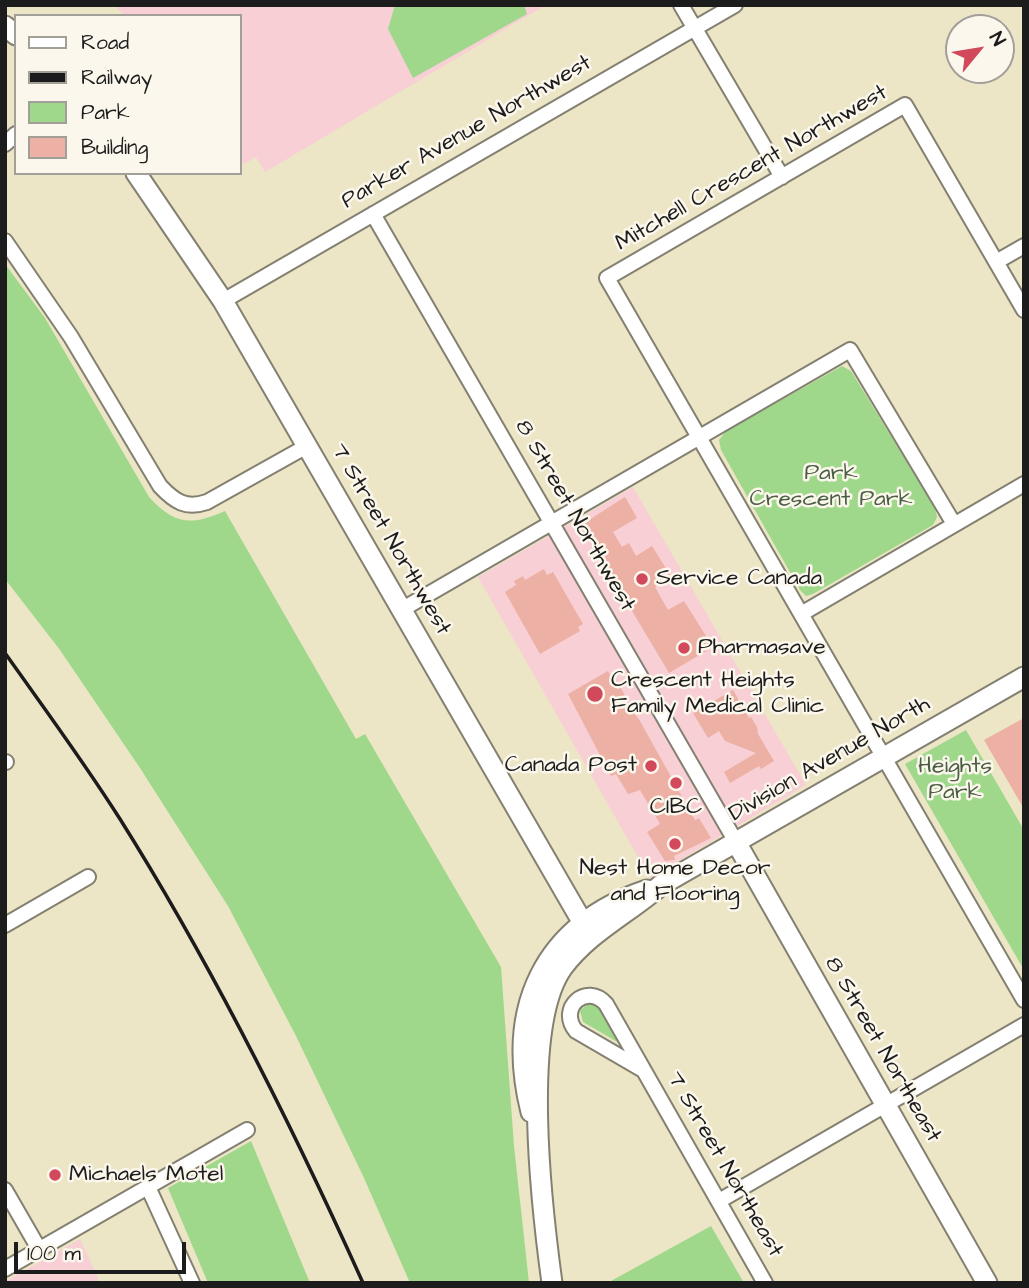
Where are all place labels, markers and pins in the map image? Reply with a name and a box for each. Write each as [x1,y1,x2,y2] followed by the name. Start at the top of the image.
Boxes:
[656,565,822,593] place label: Service Canada
[634,571,650,587] marker: Service Canada
[698,634,826,662] place label: Pharmasave
[676,640,692,656] marker: Pharmasave
[611,667,824,721] place label: Crescent Heights Family Medical Clinic
[585,684,605,704] marker: Crescent Heights Family Medical Clinic
[505,752,637,780] place label: Canada Post
[643,758,659,774] marker: Canada Post
[668,775,684,791] marker: CIBC
[650,794,702,822] place label: CIBC
[667,836,683,852] marker: Nest Home Decor and Flooring
[580,855,770,909] place label: Nest Home Decor and Flooring
[69,1161,223,1189] place label: Michaels Motel
[47,1167,63,1183] marker: Michaels Motel

